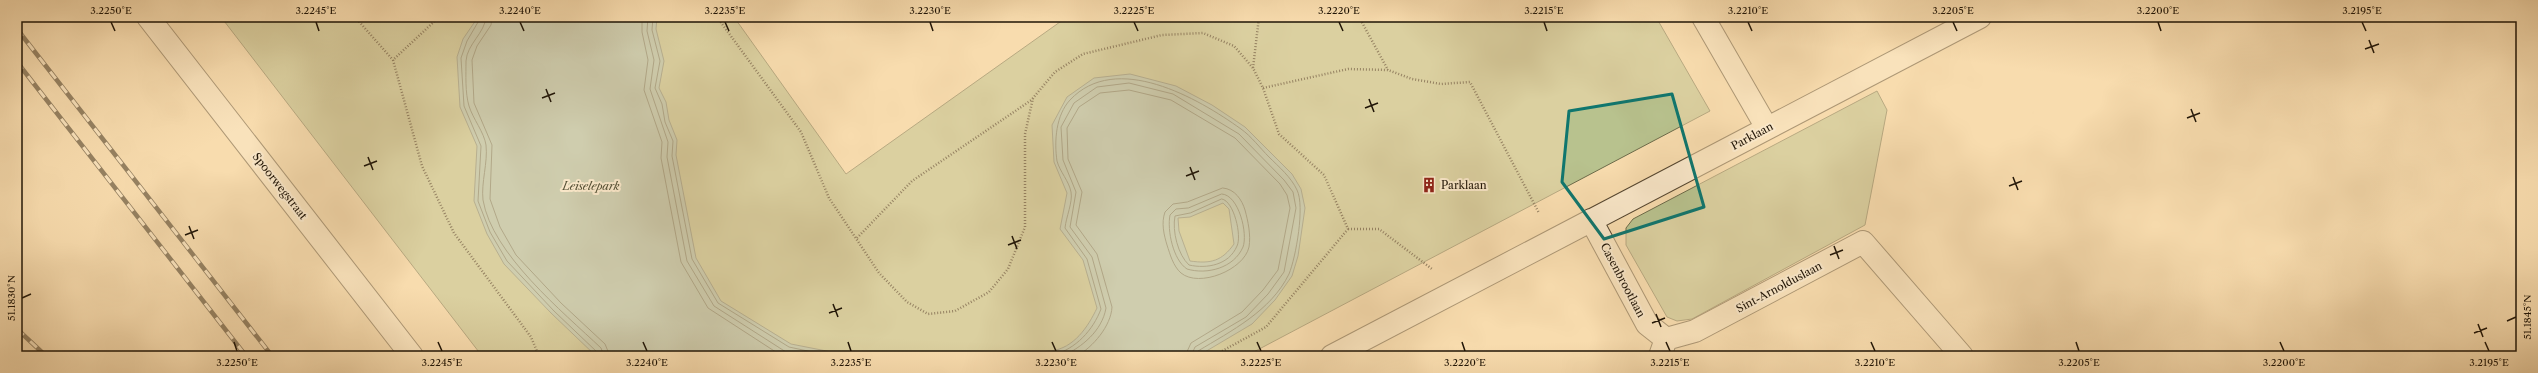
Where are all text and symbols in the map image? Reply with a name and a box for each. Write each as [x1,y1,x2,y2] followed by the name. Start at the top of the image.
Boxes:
[90,4,132,17] text: 3.2250°E
[295,4,337,17] text: 3.2245°E
[499,4,541,17] text: 3.2240°E
[705,4,745,17] text: 3.2235°E
[909,4,951,17] text: 3.2230°E
[1113,4,1155,17] text: 3.2225°E
[1318,4,1360,17] text: 3.2220°E
[1524,4,1564,17] text: 3.2215°E
[1728,4,1768,17] text: 3.2210°E
[1932,4,1974,17] text: 3.2205°E
[2137,4,2179,17] text: 3.2200°E
[2342,4,2382,17] text: 3.2195°E
[1729,119,1776,153] street label: Parklaan
[250,150,310,222] street label: Spoorwegstraat
[1420,176,1438,194] building icon: Parklaan
[1441,178,1487,192] place label: Parklaan
[562,179,620,193] park label: Leiselepark
[1597,240,1649,320] street label: Casenbrootlaan
[1734,258,1824,316] street label: Sint-Arnolduslaan
[5,275,18,321] text: 51.1830°N
[2521,294,2534,340] text: 51.1845°N
[216,356,258,369] text: 3.2250°E
[421,356,463,369] text: 3.2245°E
[626,356,668,369] text: 3.2240°E
[831,356,871,369] text: 3.2235°E
[1035,356,1077,369] text: 3.2230°E
[1240,356,1282,369] text: 3.2225°E
[1444,356,1486,369] text: 3.2220°E
[1650,356,1690,369] text: 3.2215°E
[1855,356,1895,369] text: 3.2210°E
[2058,356,2100,369] text: 3.2205°E
[2263,356,2305,369] text: 3.2200°E
[2469,356,2509,369] text: 3.2195°E

